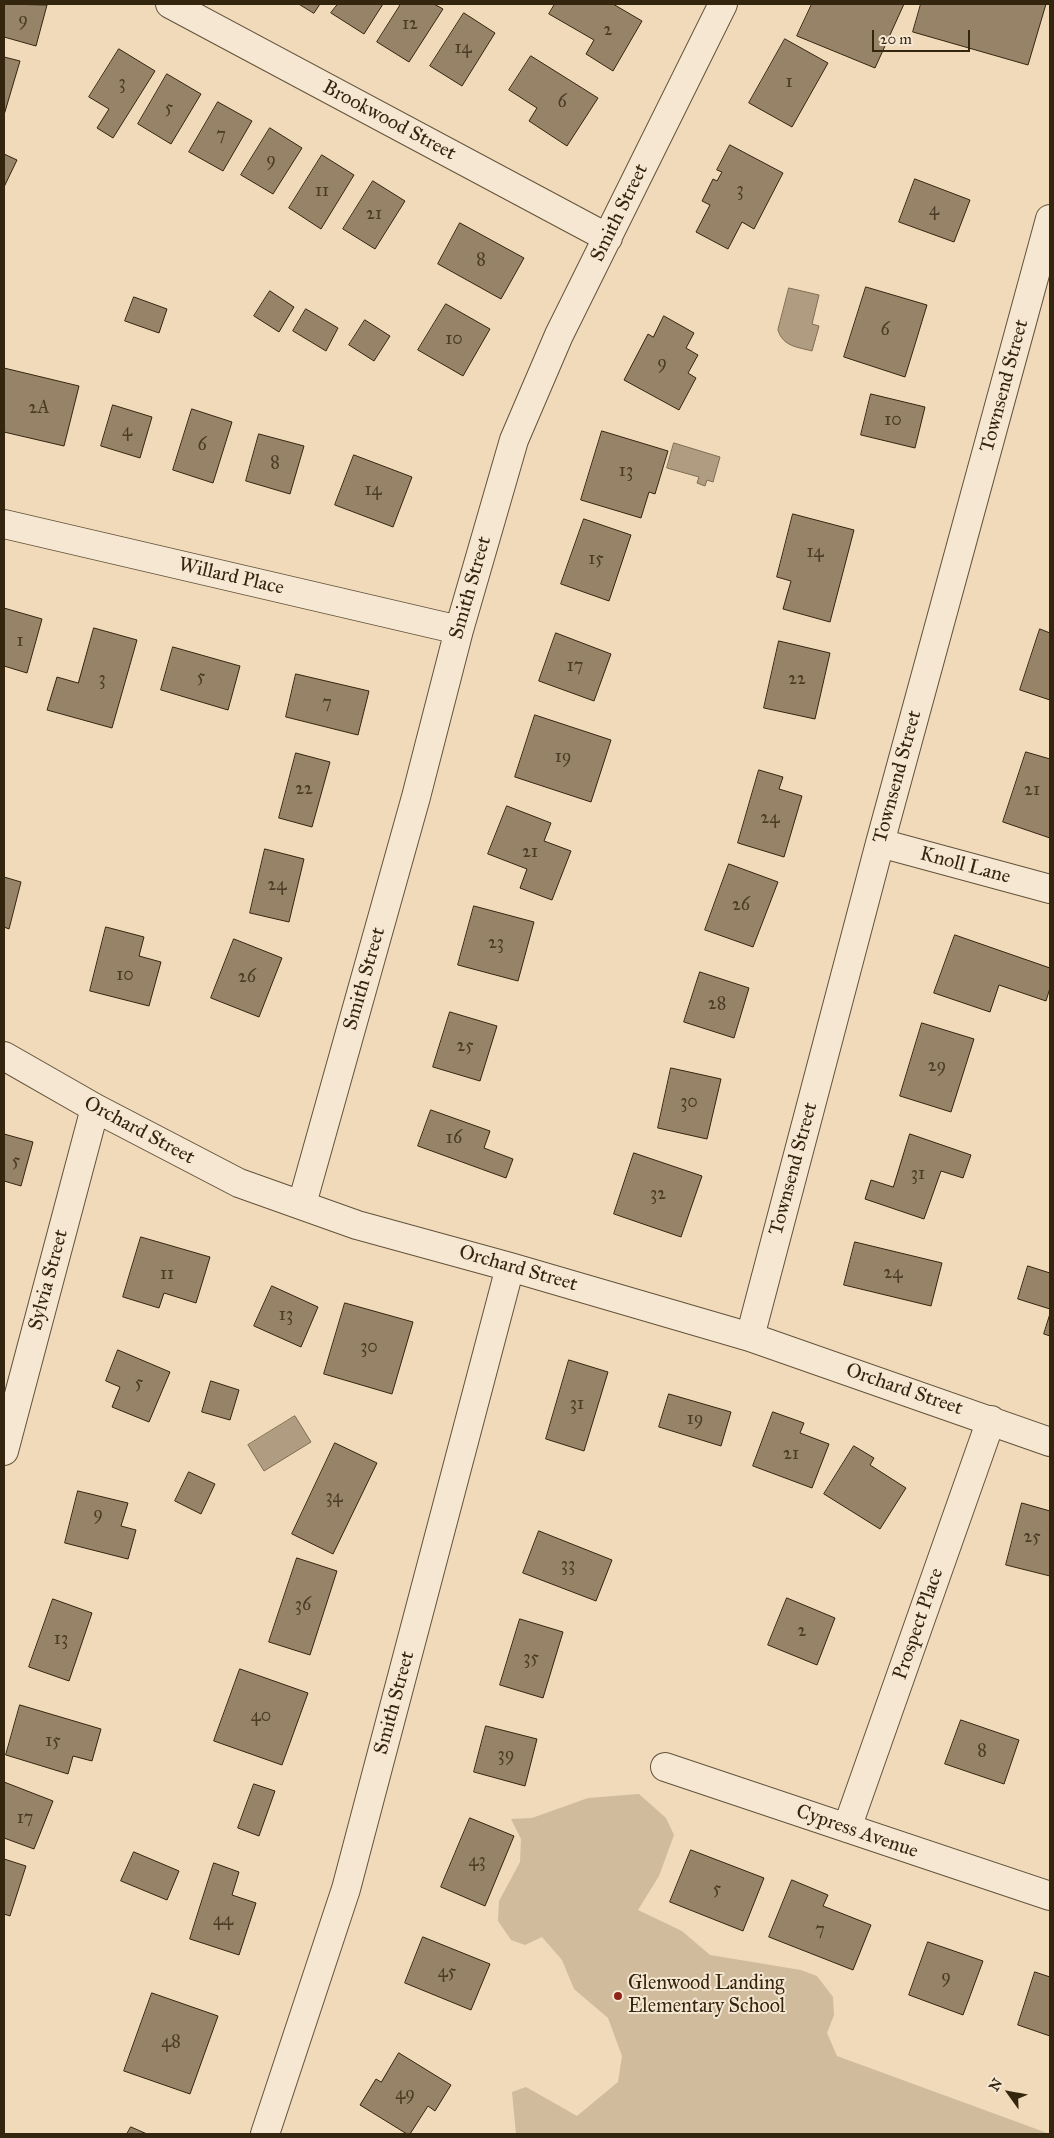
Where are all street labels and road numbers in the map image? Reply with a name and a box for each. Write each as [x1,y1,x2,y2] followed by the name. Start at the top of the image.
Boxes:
[318,76,460,166] street label: Brookwood Street
[586,160,654,266] street label: Smith Street
[976,317,1034,455] street label: Townsend Street
[445,534,497,642] street label: Smith Street
[176,553,286,601] street label: Willard Place
[869,708,927,846] street label: Townsend Street
[917,842,1013,890] street label: Knoll Lane
[339,925,391,1033] street label: Smith Street
[79,1092,199,1170] street label: Orchard Street
[765,1100,823,1238] street label: Townsend Street
[24,1227,74,1333] street label: Sylvia Street
[456,1241,580,1297] street label: Orchard Street
[842,1359,966,1421] street label: Orchard Street
[889,1565,949,1683] street label: Prospect Place
[370,1649,420,1757] street label: Smith Street
[793,1800,921,1864] street label: Cypress Avenue

